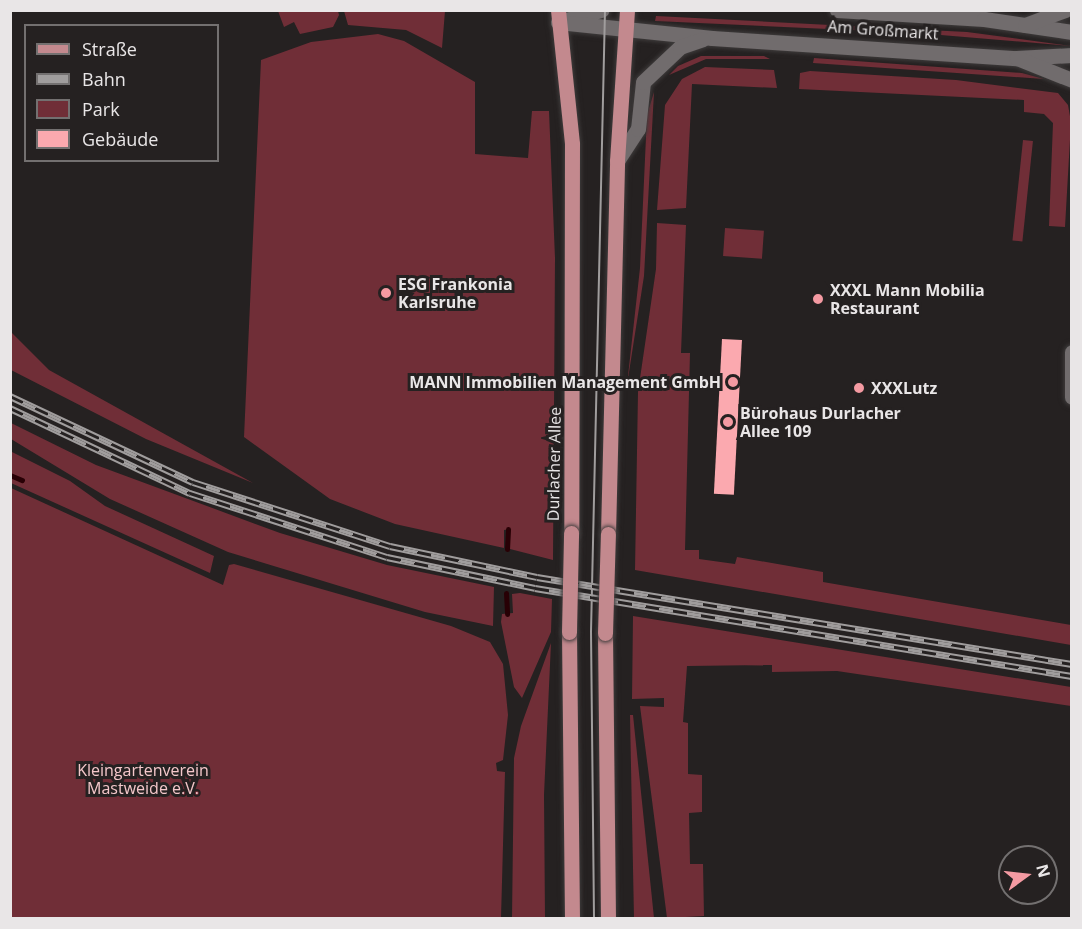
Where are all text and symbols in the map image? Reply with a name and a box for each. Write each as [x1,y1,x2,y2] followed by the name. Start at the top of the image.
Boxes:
[827,17,939,43] street label: Am Großmarkt
[24,24,219,162] legend
[82,37,137,61] text: Straße
[82,67,126,91] text: Bahn
[82,97,120,121] text: Park
[82,127,158,151] text: Gebäude
[398,274,513,312] place label: ESG Frankonia Karlsruhe
[830,280,985,318] place label: XXXL Mann Mobilia Restaurant
[379,286,393,300] marker: ESG Frankonia Karlsruhe
[811,292,825,306] marker: XXXL Mann Mobilia Restaurant
[409,372,721,392] place label: MANN Immobilien Management GmbH
[726,375,740,389] marker: MANN Immobilien Management GmbH
[871,378,937,398] place label: XXXLutz
[852,381,866,395] marker: XXXLutz
[740,403,901,441] place label: Bürohaus Durlacher Allee 109
[543,407,565,521] street label: Durlacher Allee
[721,415,735,429] marker: Bürohaus Durlacher Allee 109
[77,760,209,798] park label: Kleingartenverein Mastweide e.V.
[998,845,1058,905] north arrow
[1031,862,1056,880] text: N

